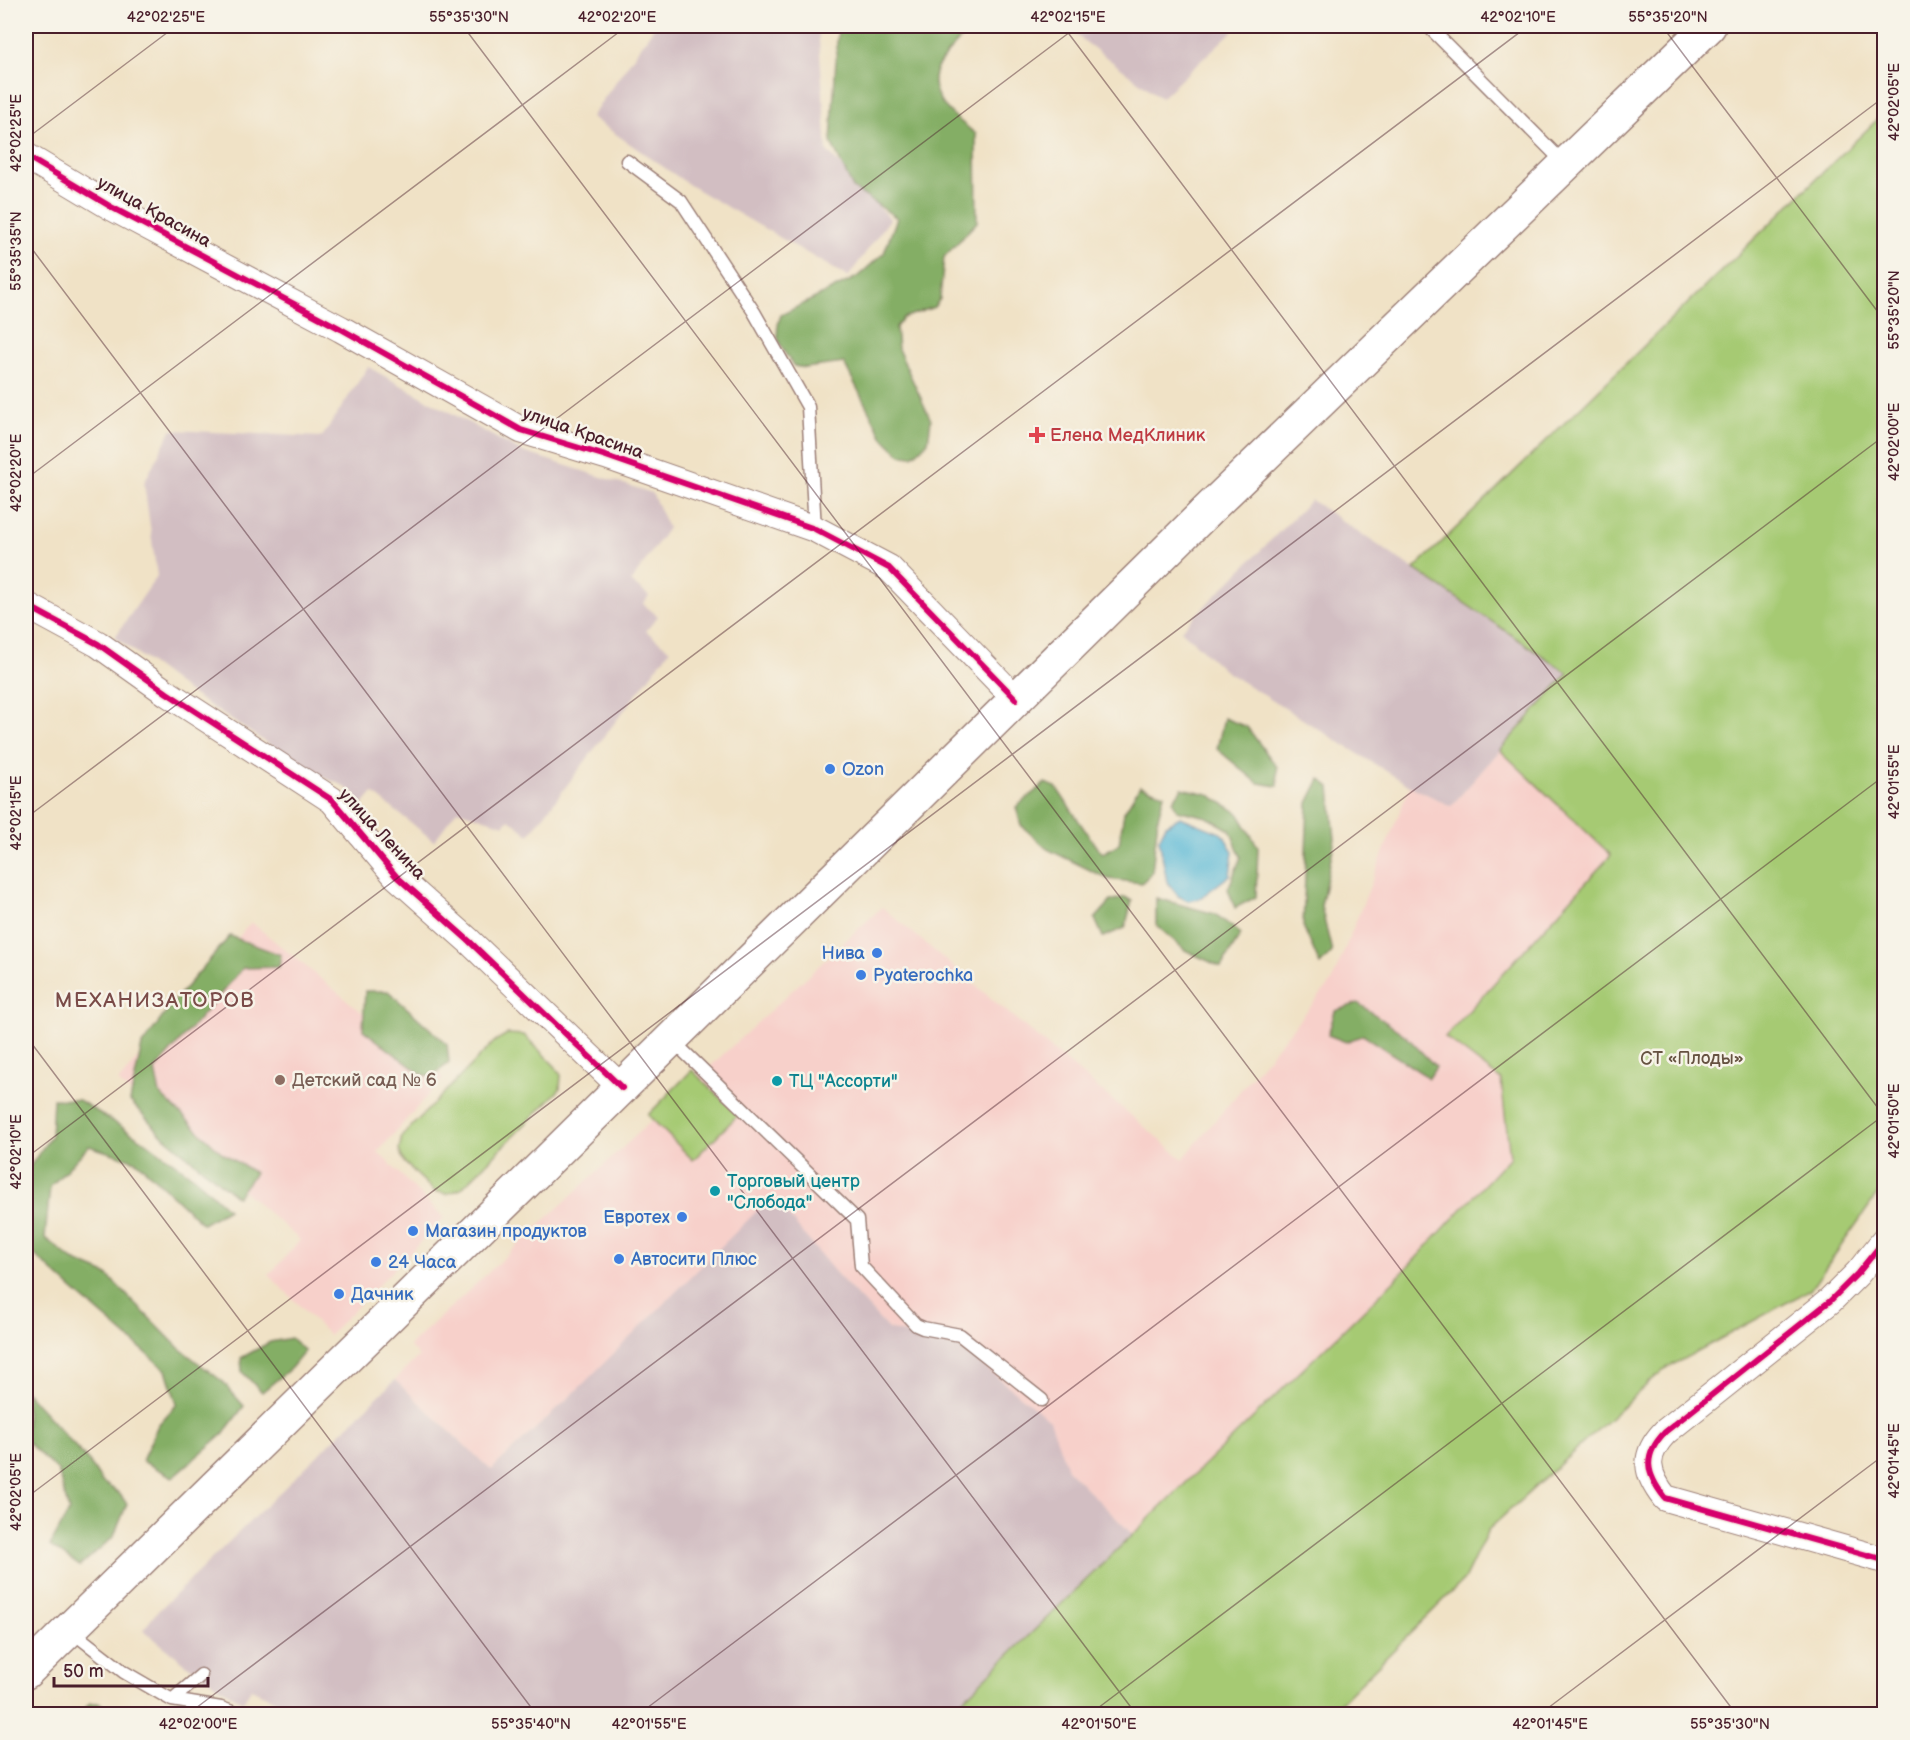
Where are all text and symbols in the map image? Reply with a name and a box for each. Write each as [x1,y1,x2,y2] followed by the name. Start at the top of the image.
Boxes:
[127,8,205,27] text: 42°02'25"E
[429,8,509,27] text: 55°35'30"N
[578,8,656,27] text: 42°02'20"E
[1030,8,1106,27] text: 42°02'15"E
[1480,8,1556,27] text: 42°02'10"E
[1628,8,1708,27] text: 55°35'20"N
[1885,63,1904,141] text: 42°02'05"E
[7,94,26,172] text: 42°02'25"E
[93,172,215,252] street label: улица Красина
[7,211,26,291] text: 55°35'35"N
[1885,270,1904,350] text: 55°35'20"N
[520,402,647,464] street label: улица Красина
[1885,403,1904,481] text: 42°02'00"E
[1050,425,1206,446] place label: Елена МедКлиник
[1028,426,1046,444] marker: Елена МедКлиник
[7,434,26,512] text: 42°02'20"E
[1885,744,1904,820] text: 42°01'55"E
[842,759,884,780] place label: Ozon
[823,762,837,776] marker: Ozon
[7,775,26,851] text: 42°02'15"E
[334,784,430,884] street label: улица Ленина
[822,943,865,964] place label: Нива
[870,946,884,960] marker: Нива
[873,965,973,986] place label: Pyaterochka
[854,968,868,982] marker: Pyaterochka
[55,988,255,1013] district label: МЕХАНИЗАТОРОВ
[1640,1048,1744,1069] park label: СТ «Плоды»
[292,1070,437,1091] place label: Детский сад № 6
[789,1071,898,1092] place label: ТЦ "Ассорти"
[273,1073,287,1087] marker: Детский сад № 6
[770,1074,784,1088] marker: ТЦ "Ассорти"
[1885,1083,1904,1159] text: 42°01'50"E
[7,1114,26,1190] text: 42°02'10"E
[727,1171,860,1213] place label: Торговый центр "Слобода"
[708,1184,722,1198] marker: Торговый центр "Слобода"
[603,1207,670,1228] place label: Евротех
[675,1210,689,1224] marker: Евротех
[425,1221,587,1242] place label: Магазин продуктов
[406,1224,420,1238] marker: Магазин продуктов
[630,1249,757,1270] place label: Автосити Плюс
[388,1252,457,1273] place label: 24 Часа
[612,1252,626,1266] marker: Автосити Плюс
[369,1255,383,1269] marker: 24 Часа
[351,1284,414,1305] place label: Дачник
[332,1287,346,1301] marker: Дачник
[1885,1423,1904,1499] text: 42°01'45"E
[7,1453,26,1531] text: 42°02'05"E
[54,1650,208,1688] scale bar
[63,1661,104,1682] text: 50 m
[159,1715,237,1734] text: 42°02'00"E
[491,1715,571,1734] text: 55°35'40"N
[611,1715,687,1734] text: 42°01'55"E
[1061,1715,1137,1734] text: 42°01'50"E
[1512,1715,1588,1734] text: 42°01'45"E
[1690,1715,1770,1734] text: 55°35'30"N

